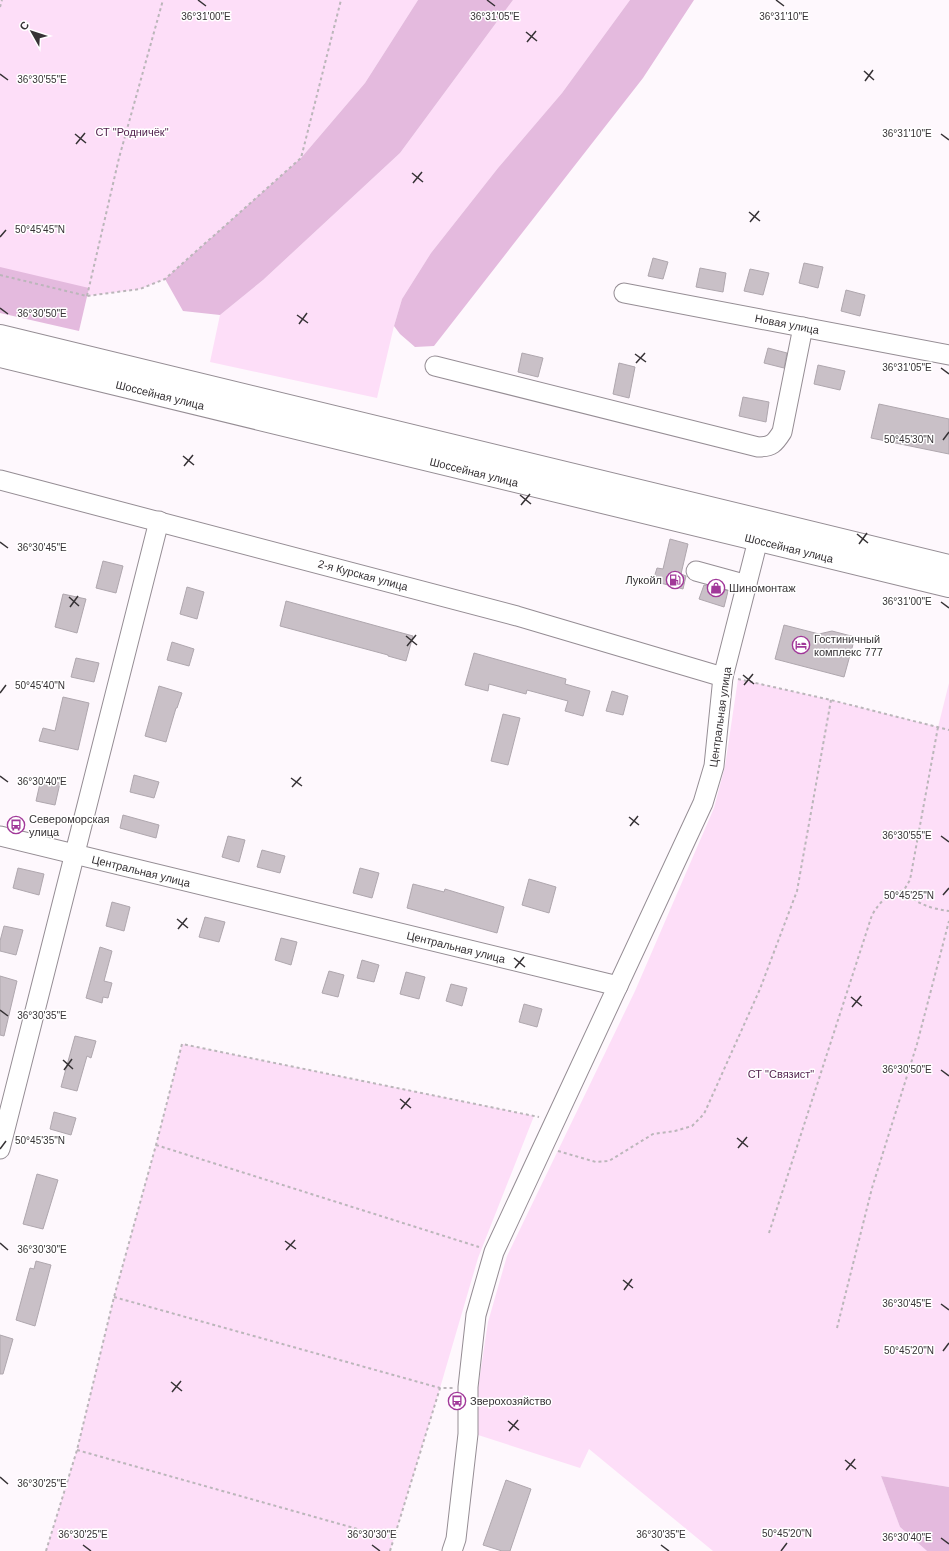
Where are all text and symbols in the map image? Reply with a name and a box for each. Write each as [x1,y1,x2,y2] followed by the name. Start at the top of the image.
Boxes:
[181,11,231,22] text: 36°31'00"E
[470,11,520,22] text: 36°31'05"E
[759,11,809,22] text: 36°31'10"E
[12,12,52,52] north arrow
[17,19,31,33] text: С
[17,74,67,85] text: 36°30'55"E
[95,126,169,138] park label: СТ "Родничёк"
[882,128,932,139] text: 36°31'10"E
[15,224,65,235] text: 50°45'45"N
[17,308,67,319] text: 36°30'50"E
[754,312,821,336] street label: Новая улица
[882,362,932,373] text: 36°31'05"E
[114,378,206,412] street label: Шоссейная улица
[884,434,934,445] text: 50°45'30"N
[428,455,520,489] street label: Шоссейная улица
[743,531,835,565] street label: Шоссейная улица
[17,542,67,553] text: 36°30'45"E
[317,557,410,593] street label: 2-я Курская улица
[665,570,685,590] fuel station icon: Лукойл
[626,574,662,586] place label: Лукойл
[706,578,726,598] shop icon: Шиномонтаж
[729,582,796,594] place label: Шиномонтаж
[882,596,932,607] text: 36°31'00"E
[814,633,883,658] place label: Гостиничный комплекс 777
[791,635,811,655] hotel icon: Гостиничный комплекс 777
[707,665,733,768] street label: Центральная улица
[15,680,65,691] text: 50°45'40"N
[17,776,67,787] text: 36°30'40"E
[29,813,110,838] place label: Североморская улица
[6,815,26,835] bus stop icon: Североморская улица
[882,830,932,841] text: 36°30'55"E
[90,853,192,889] street label: Центральная улица
[884,890,934,901] text: 50°45'25"N
[405,929,507,965] street label: Центральная улица
[17,1010,67,1021] text: 36°30'35"E
[882,1064,932,1075] text: 36°30'50"E
[748,1068,814,1080] park label: СТ "Связист"
[15,1135,65,1146] text: 50°45'35"N
[17,1244,67,1255] text: 36°30'30"E
[882,1298,932,1309] text: 36°30'45"E
[884,1345,934,1356] text: 50°45'20"N
[447,1391,467,1411] bus stop icon: Зверохозяйство
[470,1395,552,1407] place label: Зверохозяйство
[17,1478,67,1489] text: 36°30'25"E
[762,1528,812,1539] text: 50°45'20"N
[58,1529,108,1540] text: 36°30'25"E
[347,1529,397,1540] text: 36°30'30"E
[636,1529,686,1540] text: 36°30'35"E
[882,1532,932,1543] text: 36°30'40"E

